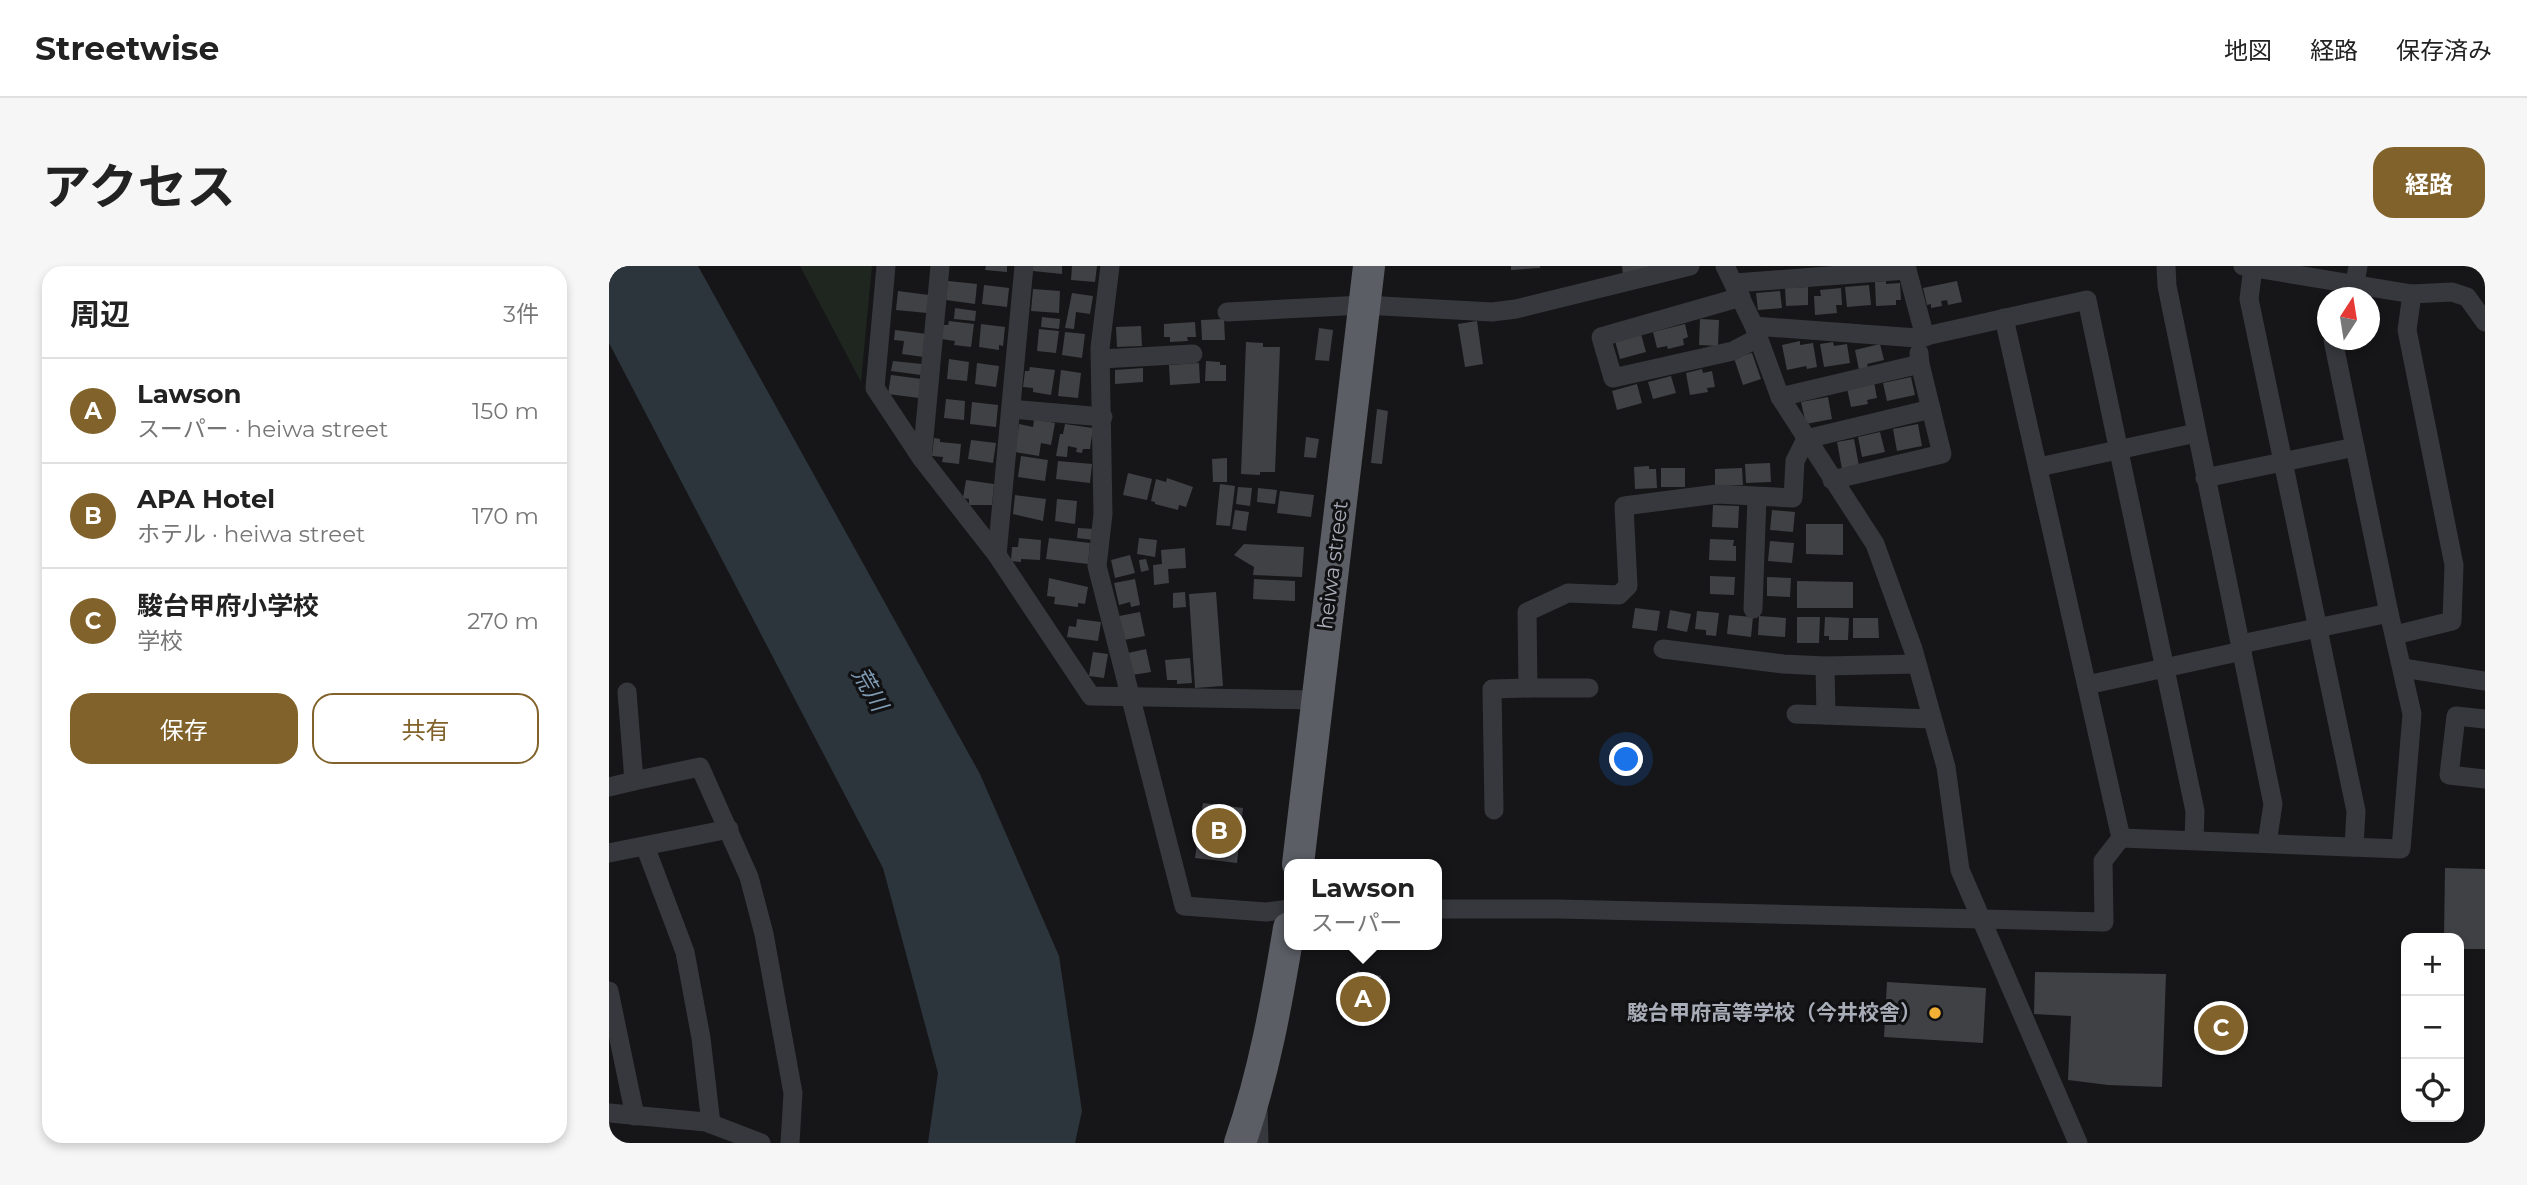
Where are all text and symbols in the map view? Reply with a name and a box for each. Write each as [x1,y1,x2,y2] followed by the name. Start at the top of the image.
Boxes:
[35,28,219,68] text: Streetwise
[2224,36,2272,65] text: 地図
[2310,36,2358,65] text: 経路
[2396,36,2492,65] text: 保存済み
[2373,147,2485,218] button: 経路
[42,157,236,216] text: アクセス
[2317,287,2380,350] north arrow
[70,296,130,333] text: 周辺
[503,300,539,328] text: 3件
[137,378,242,410] text: Lawson
[84,397,102,425] text: A
[472,397,539,425] text: 150 m
[137,415,388,443] text: スーパー · heiwa street
[137,483,275,515] text: APA Hotel
[1312,499,1353,631] street label: heiwa street
[84,502,102,530] text: B
[472,502,539,530] text: 170 m
[137,520,365,548] text: ホテル · heiwa street
[137,590,319,622] text: 駿台甲府小学校
[85,607,101,635] text: C
[467,607,539,635] text: 270 m
[137,627,183,655] text: 学校
[846,662,895,719] water label: 荒川
[70,693,298,764] button: 保存
[312,693,539,764] button: 共有
[1609,742,1643,776] your location
[1196,805,1242,857] pin: B
[1284,859,1442,950] popup
[1311,872,1415,904] text: Lawson
[1311,909,1403,937] text: スーパー
[2401,933,2464,1122] map controls
[2401,933,2464,996] button: +
[1340,973,1386,1025] pin: A
[2401,996,2464,1059] button: −
[1627,1000,1921,1025] place label: 駿台甲府高等学校（今井校舎）
[2198,1002,2244,1054] pin: C
[1927,1005,1943,1021] marker: 駿台甲府高等学校（今井校舎）
[2401,1059,2464,1122] button: locate

